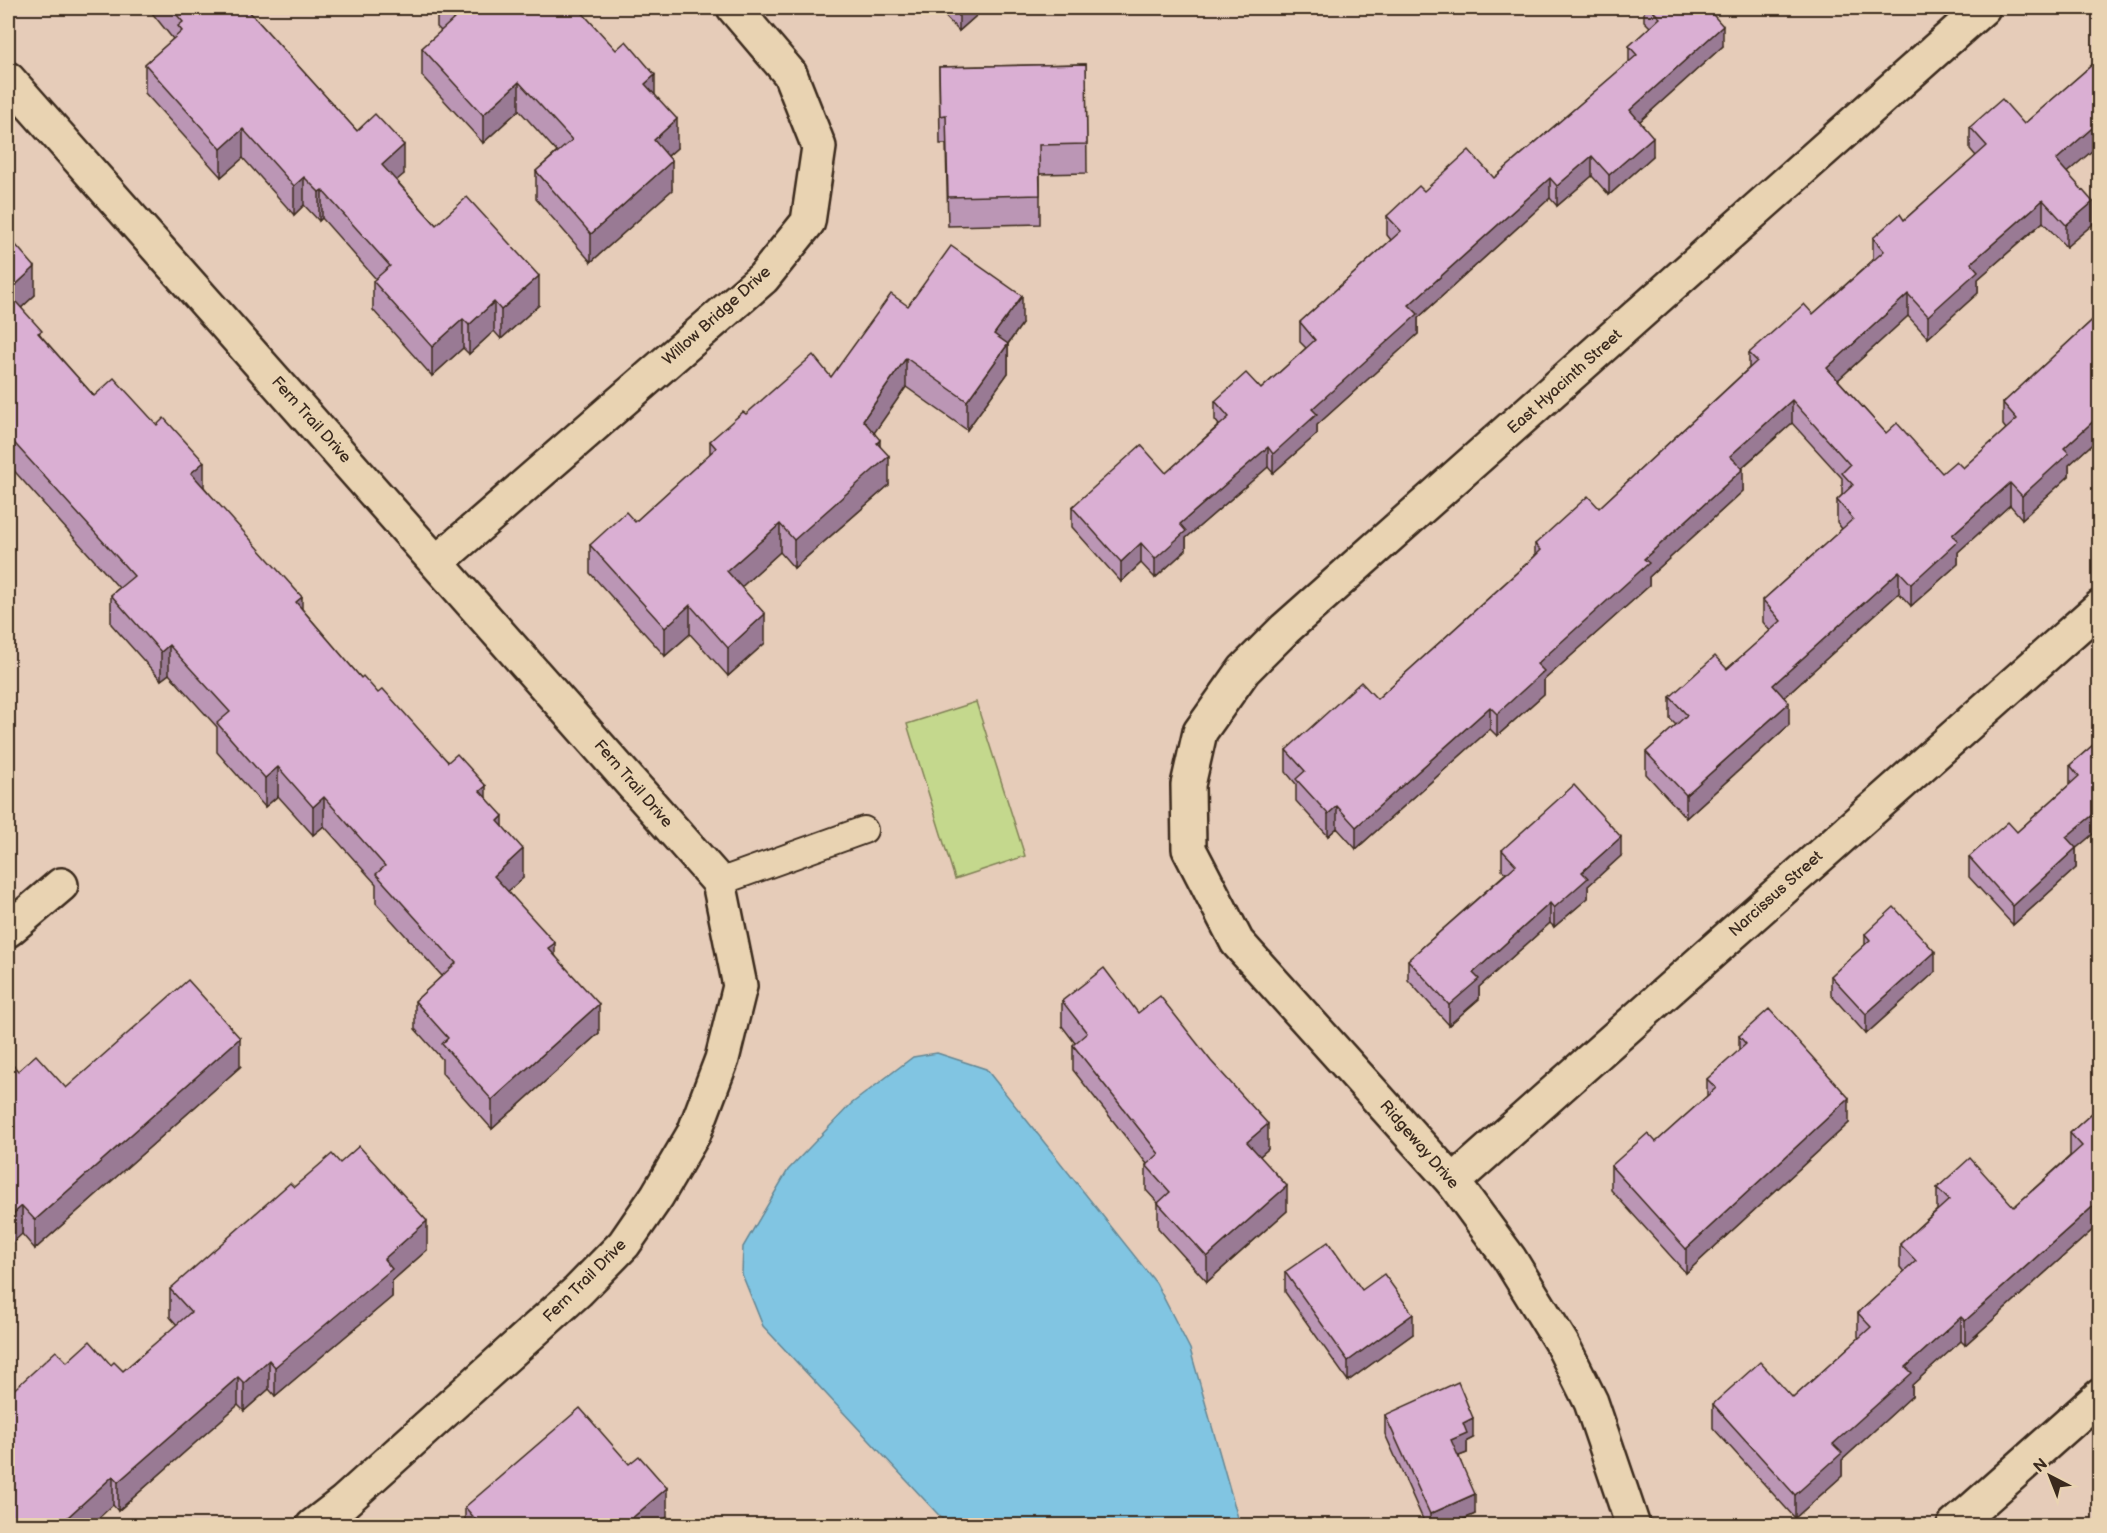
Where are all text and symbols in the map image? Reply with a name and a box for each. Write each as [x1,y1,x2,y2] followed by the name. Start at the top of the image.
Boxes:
[659,262,775,370] street label: Willow Bridge Drive
[1504,326,1626,438] street label: East Hyacinth Street
[267,373,355,468] street label: Fern Trail Drive
[590,736,677,832] street label: Fern Trail Drive
[1725,847,1827,941] street label: Narcissus Street
[1375,1097,1463,1193] street label: Ridgeway Drive
[539,1235,631,1327] street label: Fern Trail Drive
[2020,1446,2080,1506] north arrow
[2030,1455,2052,1477] text: N

